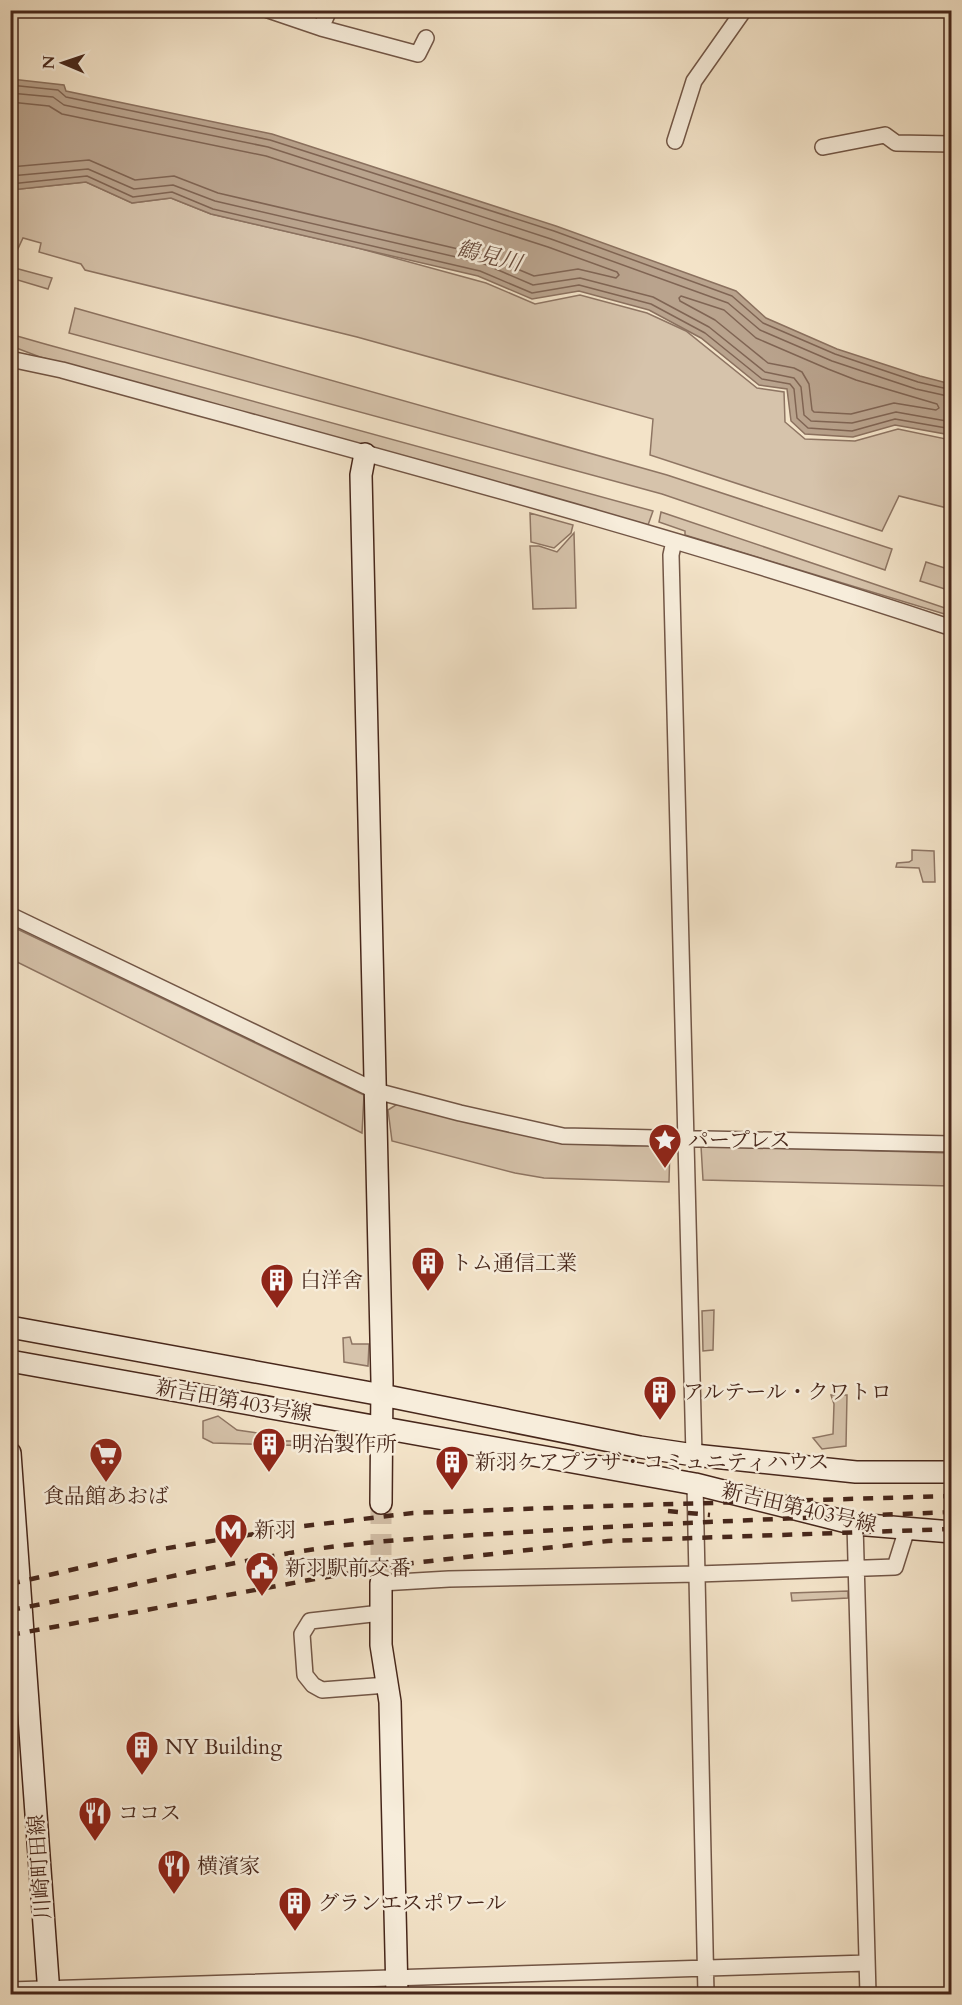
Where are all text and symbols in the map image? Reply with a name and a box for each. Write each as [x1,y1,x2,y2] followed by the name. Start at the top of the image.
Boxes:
[33,33,93,93] north arrow
[38,55,60,70] text: N
[453,233,527,279] water label: 鶴見川
[647,1122,683,1169] place icon: パープレス
[688,1126,790,1155] place label: パープレス
[410,1245,446,1292] building icon: トム通信工業
[451,1249,577,1278] place label: トム通信工業
[259,1262,295,1309] building icon: 白洋舍
[300,1266,363,1295] place label: 白洋舍
[154,1373,314,1429] street label: 新吉田第403号線
[642,1374,678,1421] building icon: アルテール・クワトロ
[683,1378,892,1407] place label: アルテール・クワトロ
[251,1426,287,1473] building icon: 明治製作所
[292,1430,397,1459] place label: 明治製作所
[88,1436,124,1483] supermarket icon: 食品館あおば
[434,1444,470,1491] building icon: 新羽ケアプラザ・コミュニティハウス
[475,1448,829,1477] place label: 新羽ケアプラザ・コミュニティハウス
[719,1476,879,1540] street label: 新吉田第403号線
[43,1482,169,1511] place label: 食品館あおば
[213,1512,249,1559] metro station icon: 新羽
[254,1516,296,1545] place label: 新羽
[244,1550,280,1597] public building icon: 新羽駅前交番
[285,1554,411,1583] place label: 新羽駅前交番
[124,1729,160,1776] building icon: NY Building
[165,1733,282,1762] place label: NY Building
[77,1795,113,1842] restaurant icon: ココス
[118,1799,181,1828] place label: ココス
[22,1814,58,1920] street label: 川崎町田線
[156,1848,192,1895] restaurant icon: 横濱家
[197,1852,260,1881] place label: 横濱家
[277,1885,313,1932] building icon: グランエスポワール
[318,1889,507,1918] place label: グランエスポワール

